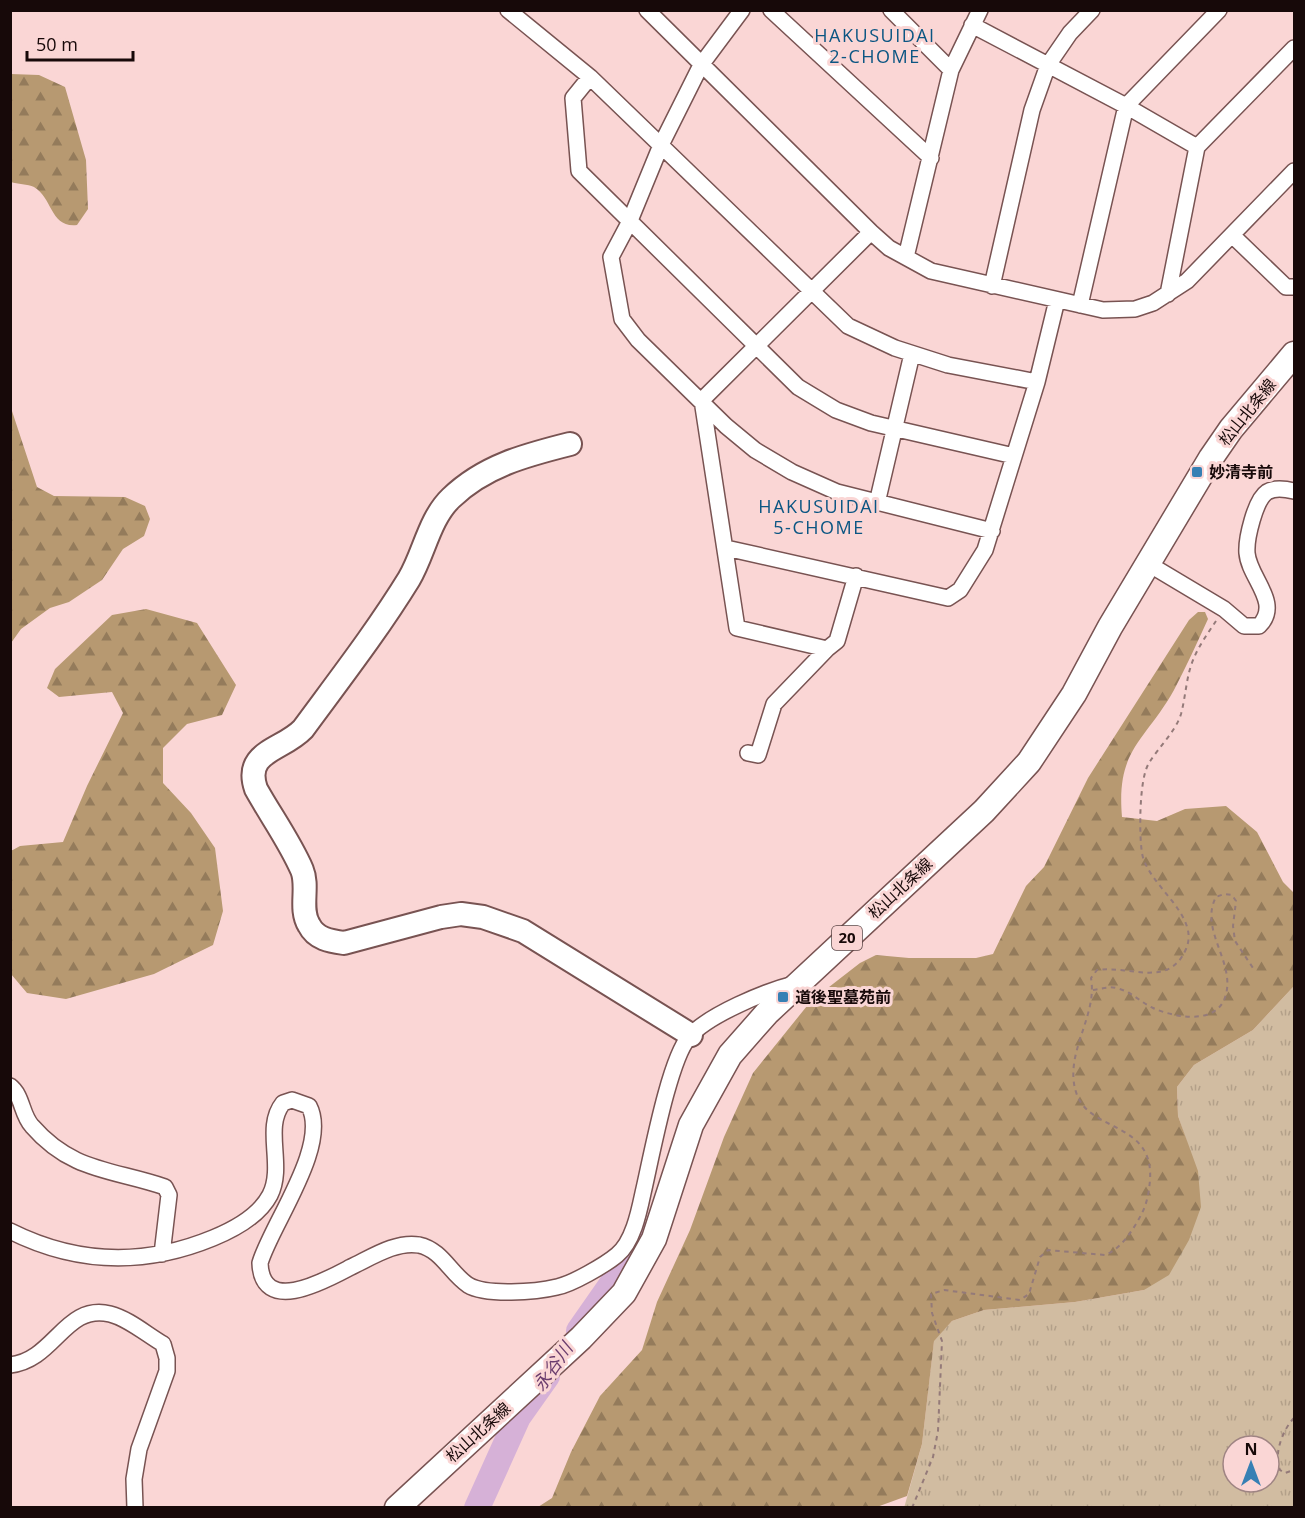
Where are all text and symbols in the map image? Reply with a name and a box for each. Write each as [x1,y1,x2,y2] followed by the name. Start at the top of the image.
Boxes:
[814,23,936,68] district label: HAKUSUIDAI 2-CHOME
[27,24,134,62] scale bar
[36,32,78,56] text: 50 m
[1213,374,1281,450] street label: 松山北条線
[1209,461,1273,483] place label: 妙清寺前
[1190,465,1204,479] marker: 妙清寺前
[758,494,880,539] district label: HAKUSUIDAI 5-CHOME
[863,853,937,923] street label: 松山北条線
[832,926,862,950] road number: 20
[795,986,891,1008] place label: 道後聖墓苑前
[776,990,790,1004] marker: 道後聖墓苑前
[527,1336,579,1395] water label: 永谷川
[441,1397,515,1467] street label: 松山北条線
[1221,1434,1281,1494] north arrow
[1244,1438,1258,1460] text: N

